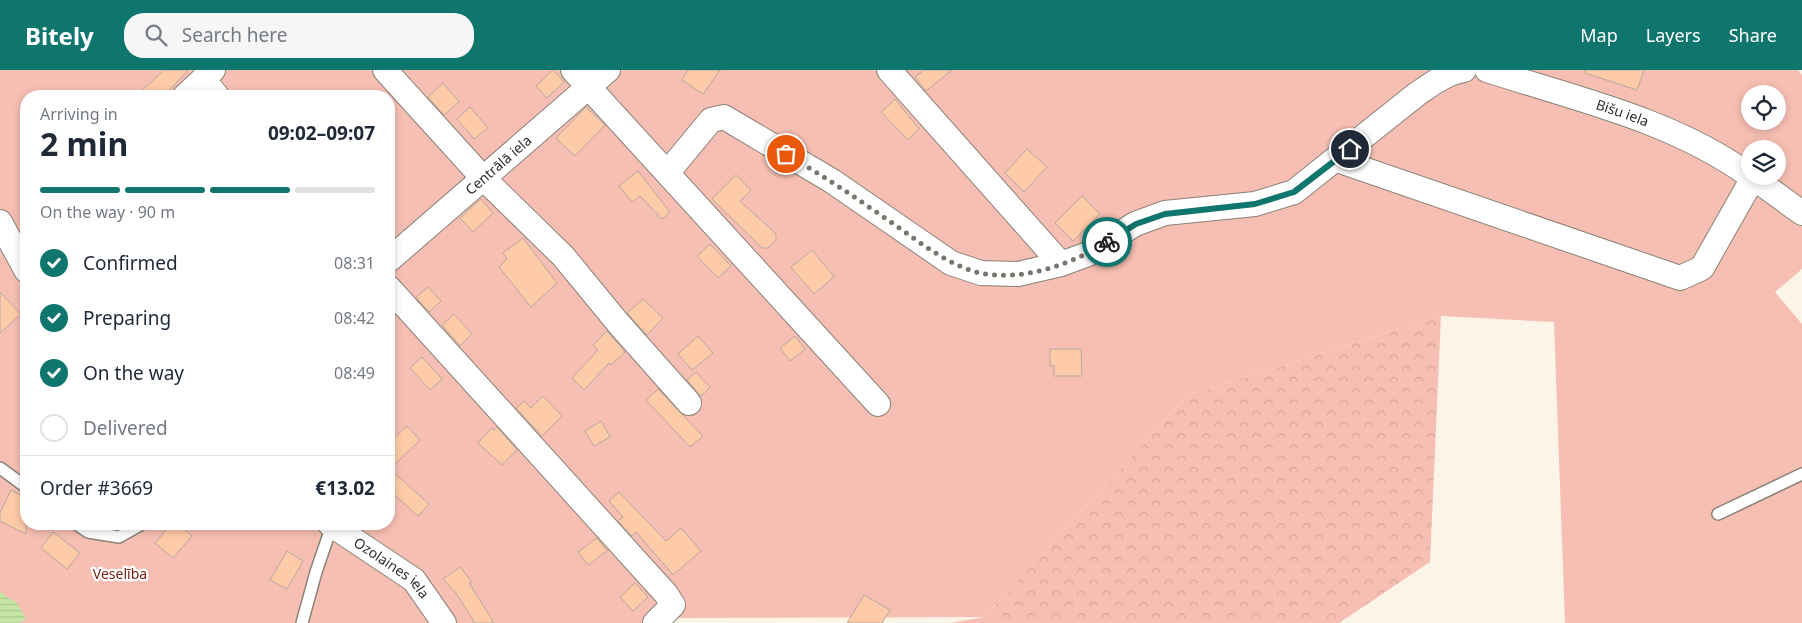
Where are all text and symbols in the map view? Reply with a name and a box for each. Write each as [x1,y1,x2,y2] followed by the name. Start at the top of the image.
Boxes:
[124,13,474,58] search box
[25,19,94,52] text: Bitely
[142,21,170,49] icon: search
[182,22,287,48] text: Search here
[1580,23,1618,47] text: Map
[1646,23,1701,47] text: Layers
[1729,23,1777,47] text: Share
[1741,85,1786,185] map controls
[1741,85,1786,130] button: locate
[1594,94,1652,131] street label: Bišu iela
[40,103,118,125] text: Arriving in
[268,120,375,146] text: 09:02–09:07
[40,122,128,165] text: 2 min
[1329,128,1371,170] pin
[461,131,535,199] street label: Centrālā iela
[765,133,807,175] pin
[1336,135,1364,163] icon: home
[772,140,800,168] icon: bag
[1741,140,1786,185] button: layers
[40,201,175,223] text: On the way · 90 m
[1082,217,1132,267] courier
[1093,228,1121,256] icon: bike
[40,249,68,277] icon: check
[83,250,178,276] text: Confirmed
[334,252,375,274] text: 08:31
[40,304,68,332] icon: check
[83,305,171,331] text: Preparing
[334,307,375,329] text: 08:42
[40,359,68,387] icon: check
[83,360,184,386] text: On the way
[334,362,375,384] text: 08:49
[83,415,168,441] text: Delivered
[40,475,153,501] text: Order #3669
[315,475,375,501] text: €13.02
[350,533,434,602] street label: Ozolaines iela
[93,564,147,583] park label: Veselība

